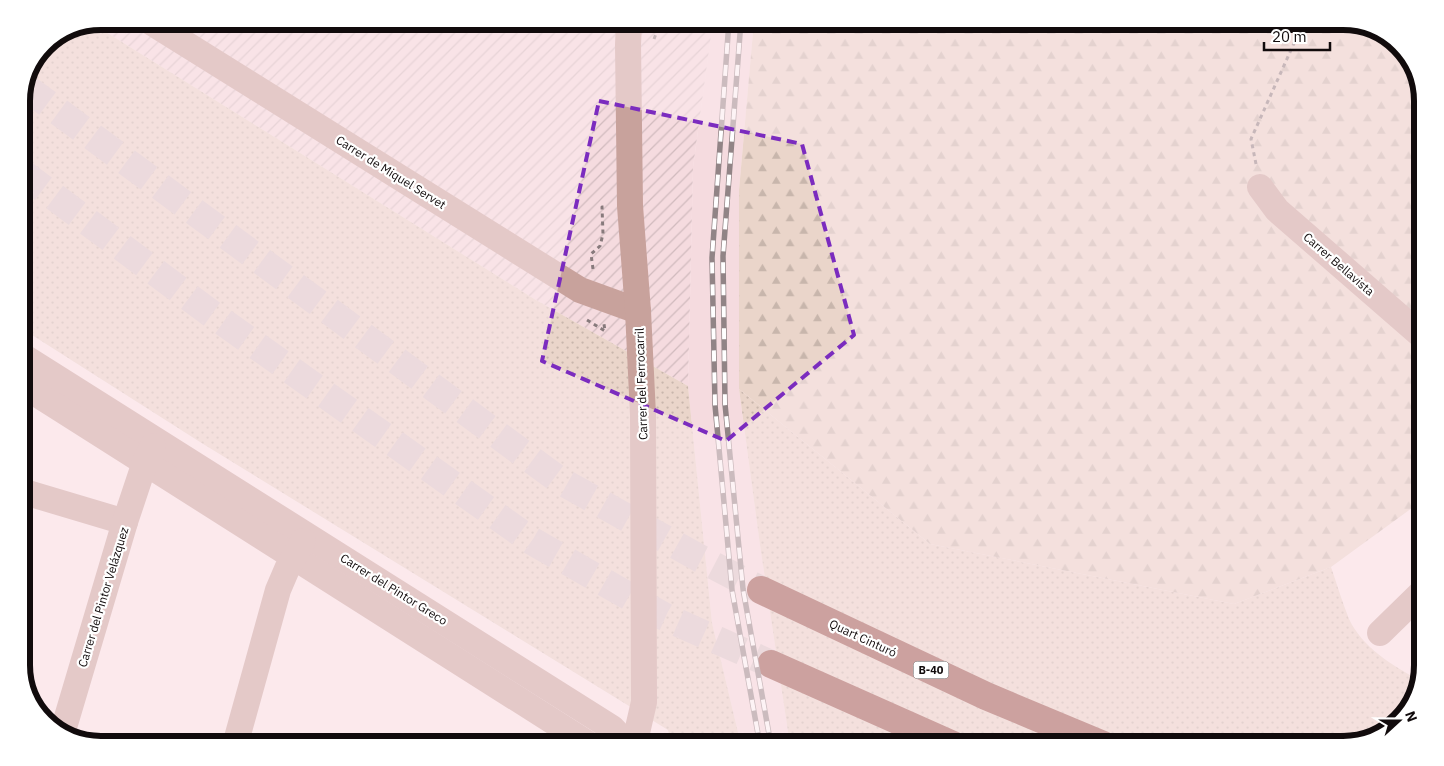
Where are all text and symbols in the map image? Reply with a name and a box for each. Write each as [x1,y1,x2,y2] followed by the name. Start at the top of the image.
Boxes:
[1264,20,1330,52] scale bar
[1272,27,1307,46] text: 20 m
[333,132,449,212] street label: Carrer de Miquel Servet
[1301,229,1378,299] street label: Carrer Bellavista
[632,328,650,440] street label: Carrer del Ferrocarril
[75,525,132,669] street label: Carrer del Pintor Velázquez
[338,550,450,628] street label: Carrer del Pintor Greco
[827,616,899,660] street label: Quart Cinturó
[914,662,948,678] road number: B-40
[1374,696,1424,746] north arrow
[1401,708,1421,724] text: N

